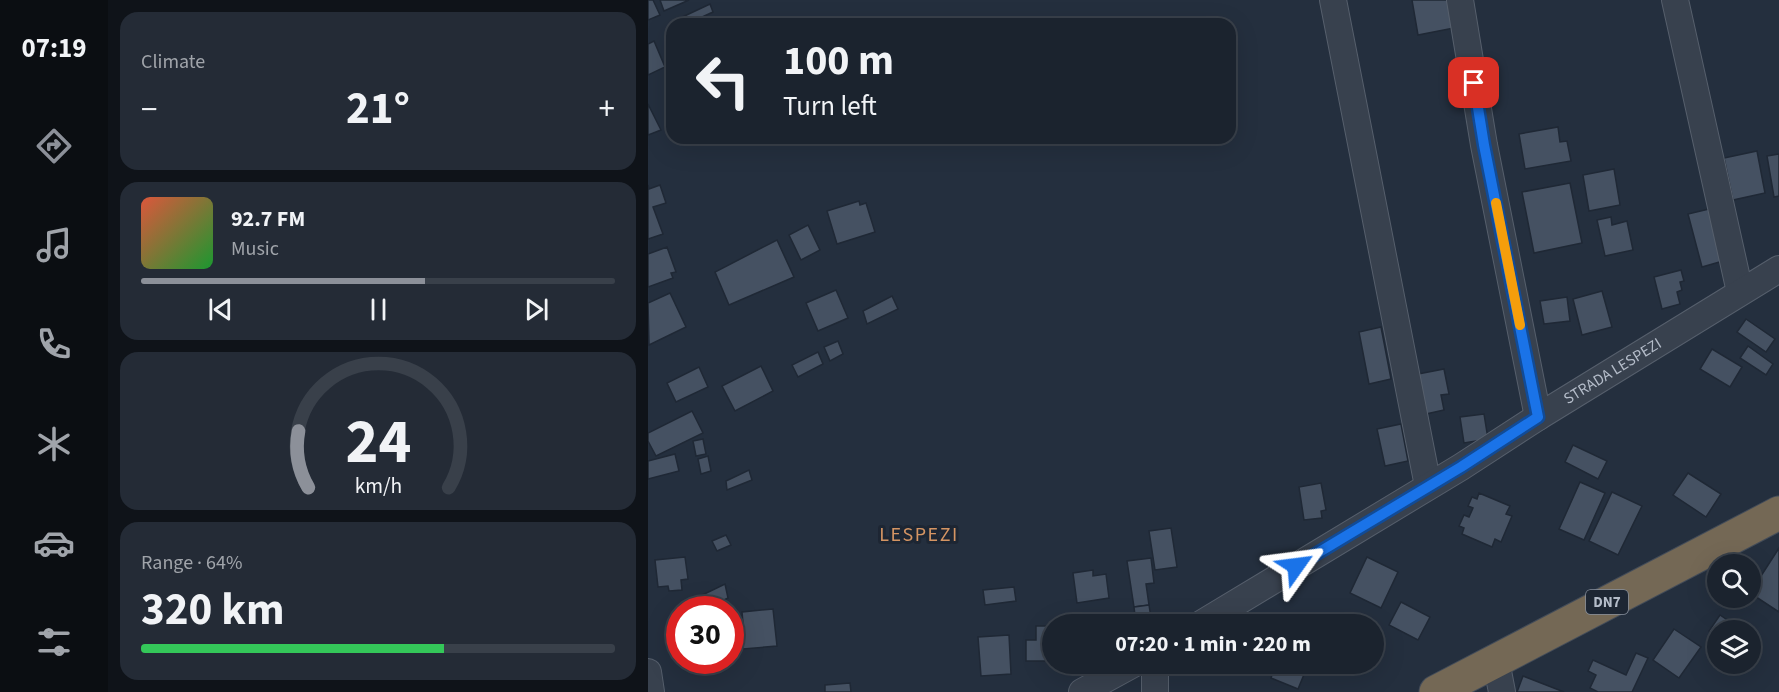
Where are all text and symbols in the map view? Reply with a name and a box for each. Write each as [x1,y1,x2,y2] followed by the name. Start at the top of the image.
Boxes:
[21,29,87,68] text: 07:19
[783,31,894,91] text: 100 m
[684,42,762,120] icon: left
[141,48,205,76] text: Climate
[1448,57,1499,108] pin
[1457,66,1490,99] icon: arrive
[346,77,410,141] text: 21°
[141,86,157,133] text: −
[599,86,615,133] text: +
[783,87,877,126] text: Turn left
[33,125,75,167] icon: directions
[231,203,305,235] text: 92.7 FM
[33,224,75,266] icon: music
[231,235,279,263] text: Music
[204,293,237,326] icon: previous
[362,293,395,326] icon: pause
[520,293,553,326] icon: next
[33,323,75,365] icon: phone
[1559,333,1666,410] street label: STRADA LESPEZI
[345,398,411,487] text: 24
[33,423,75,465] icon: climate
[354,471,402,502] text: km/h
[879,521,959,549] district label: LESPEZI
[33,522,75,564] icon: car
[1264,534,1328,598] position arrow
[141,549,242,577] text: Range · 64%
[1707,554,1761,674] map controls
[1707,554,1761,608] button: search
[141,578,285,642] text: 320 km
[1586,590,1628,614] road number: DN7
[666,596,744,674] speed limit sign: 30
[1707,620,1761,674] button: layers
[33,621,75,663] icon: filters
[1115,628,1311,660] text: 07:20 · 1 min · 220 m

